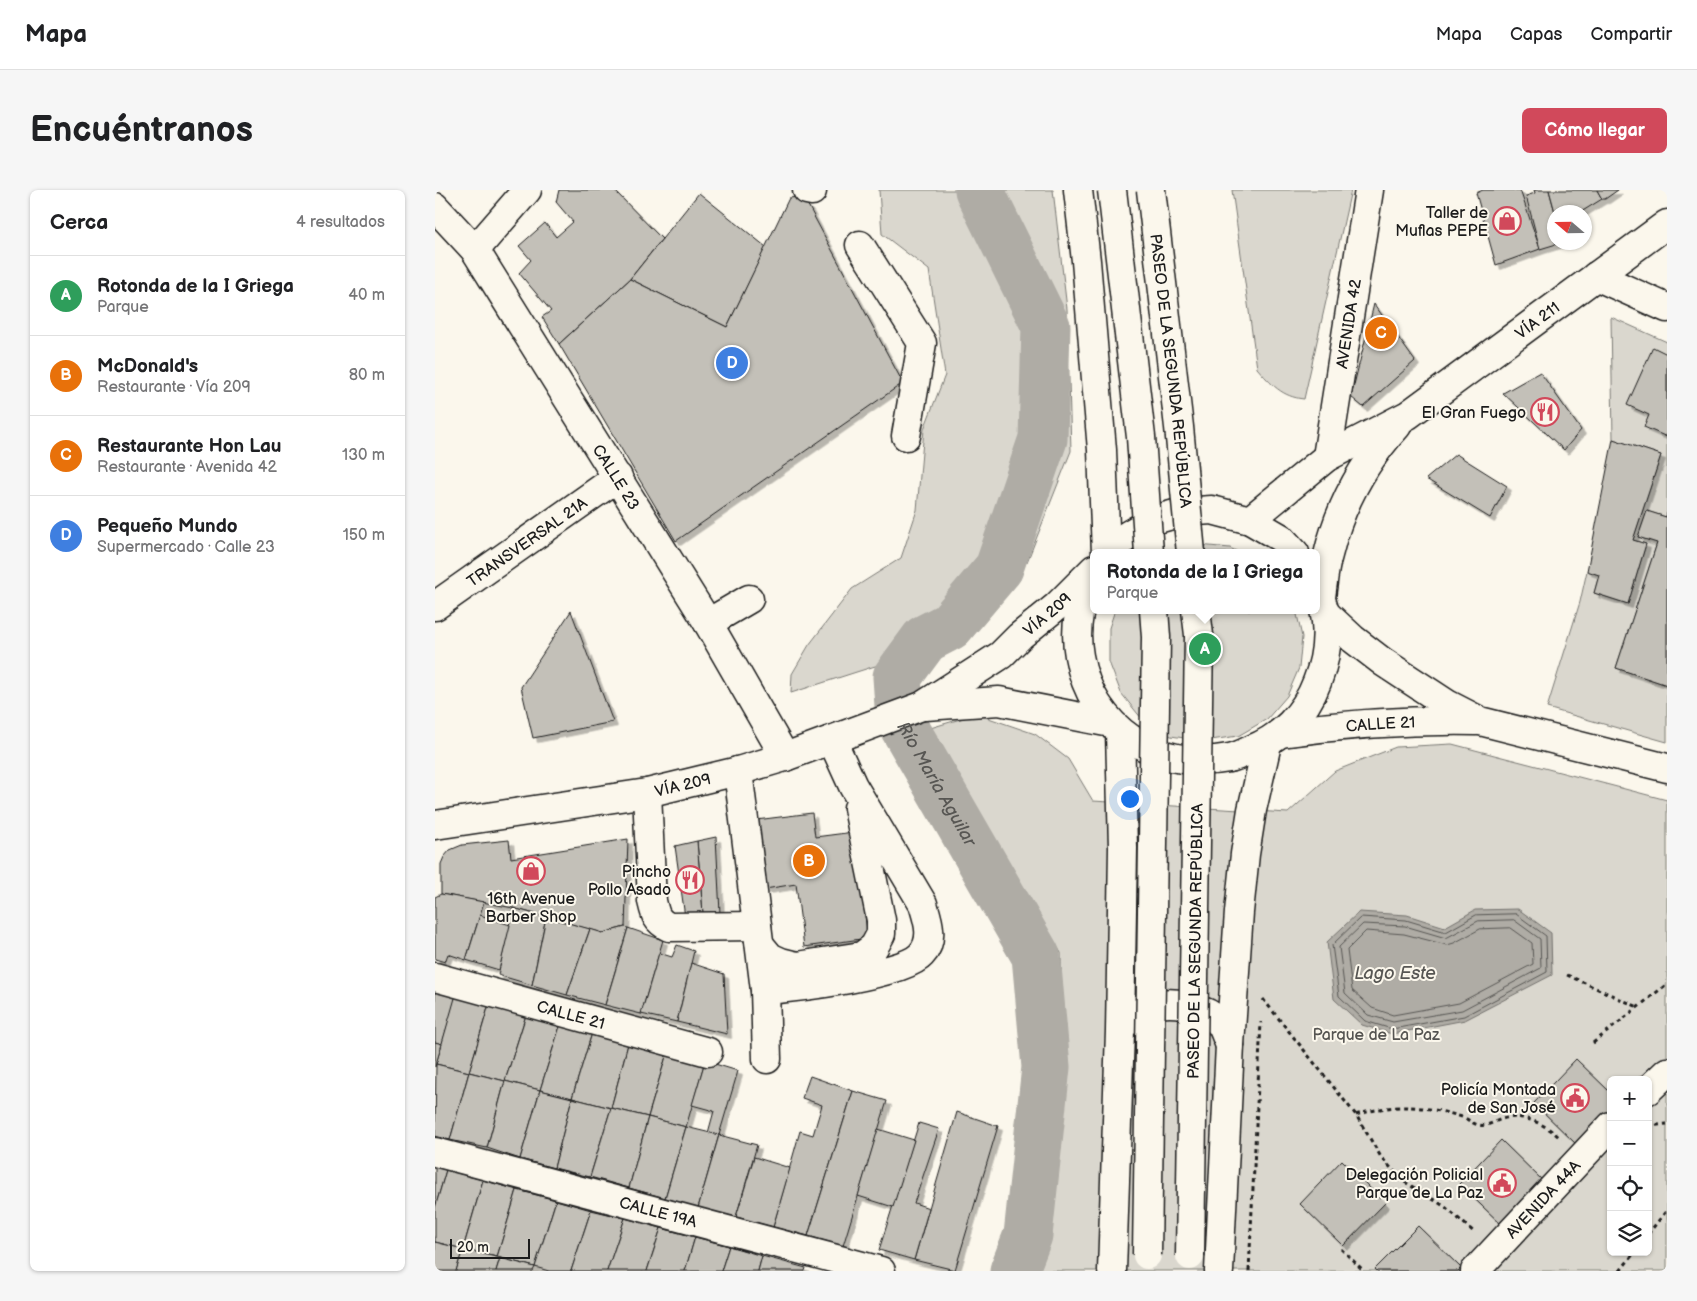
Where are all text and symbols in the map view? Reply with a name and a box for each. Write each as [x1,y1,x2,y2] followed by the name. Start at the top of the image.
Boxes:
[25,20,87,49] text: Mapa
[1436,24,1482,45] text: Mapa
[1510,24,1563,45] text: Capas
[1591,24,1672,45] text: Compartir
[1522,108,1667,153] button: Cómo llegar
[30,109,253,152] text: Encuéntranos
[1395,204,1489,241] place label: Taller de Muflas PEPE
[1547,205,1592,250] north arrow
[1492,206,1522,236] shop icon: Taller de Muflas PEPE
[50,210,108,235] text: Cerca
[296,213,385,232] text: 4 resultados
[1145,233,1195,509] street label: PASEO DE LA SEGUNDA REPÚBLICA
[97,275,294,298] text: Rotonda de la I Griega
[1333,277,1366,370] street label: AVENIDA 42
[61,286,71,305] text: A
[348,286,385,305] text: 40 m
[97,298,149,317] text: Parque
[1512,298,1564,344] street label: VÍA 211
[1365,314,1397,352] pin: C
[716,344,748,382] pin: D
[97,355,198,378] text: McDonald's
[60,366,72,385] text: B
[349,366,385,385] text: 80 m
[97,378,251,397] text: Restaurante · Vía 209
[1530,397,1560,427] restaurant icon: El Gran Fuego
[1422,404,1526,423] place label: El Gran Fuego
[97,435,282,458] text: Restaurante Hon Lau
[588,441,643,514] street label: CALLE 23
[60,446,72,465] text: C
[342,446,385,465] text: 130 m
[97,458,277,477] text: Restaurante · Avenida 42
[464,494,591,592] street label: TRANSVERSAL 21A
[97,515,238,538] text: Pequeño Mundo
[60,526,72,545] text: D
[343,526,385,545] text: 150 m
[97,538,275,557] text: Supermercado · Calle 23
[1090,549,1320,614] popup
[1107,561,1303,584] text: Rotonda de la I Griega
[1107,584,1158,603] text: Parque
[1020,589,1076,641] street label: VÍA 209
[1189,630,1221,668] pin: A
[1345,714,1416,737] street label: CALLE 21
[892,718,981,851] water label: Río María Aguilar
[653,770,713,802] street label: VÍA 209
[1117,786,1143,812] your location
[1185,803,1208,1079] street label: PASEO DE LA SEGUNDA REPÚBLICA
[793,842,825,880] pin: B
[516,856,546,886] shop icon: 16th Avenue Barber Shop
[588,863,671,900] place label: Pincho Pollo Asado
[675,865,705,895] restaurant icon: Pincho Pollo Asado
[486,890,576,927] place label: 16th Avenue Barber Shop
[1354,963,1436,984] water label: Lago Este
[534,997,607,1034] street label: CALLE 21
[1312,1026,1440,1045] park label: Parque de La Paz
[1607,1076,1652,1256] map controls
[1607,1076,1652,1121] button: +
[1441,1081,1556,1118] place label: Policía Montada de San José
[1560,1083,1590,1113] public building icon: Policía Montada de San José
[1607,1121,1652,1166] button: −
[1503,1157,1585,1243] street label: AVENIDA 44A
[1345,1166,1483,1203] place label: Delegación Policial Parque de La Paz
[1607,1166,1652,1211] button: locate
[1487,1168,1517,1198] public building icon: Delegación Policial Parque de La Paz
[617,1194,699,1233] street label: CALLE 19A
[1607,1211,1652,1256] button: layers
[450,1236,530,1259] scale bar
[457,1239,489,1256] text: 20 m

